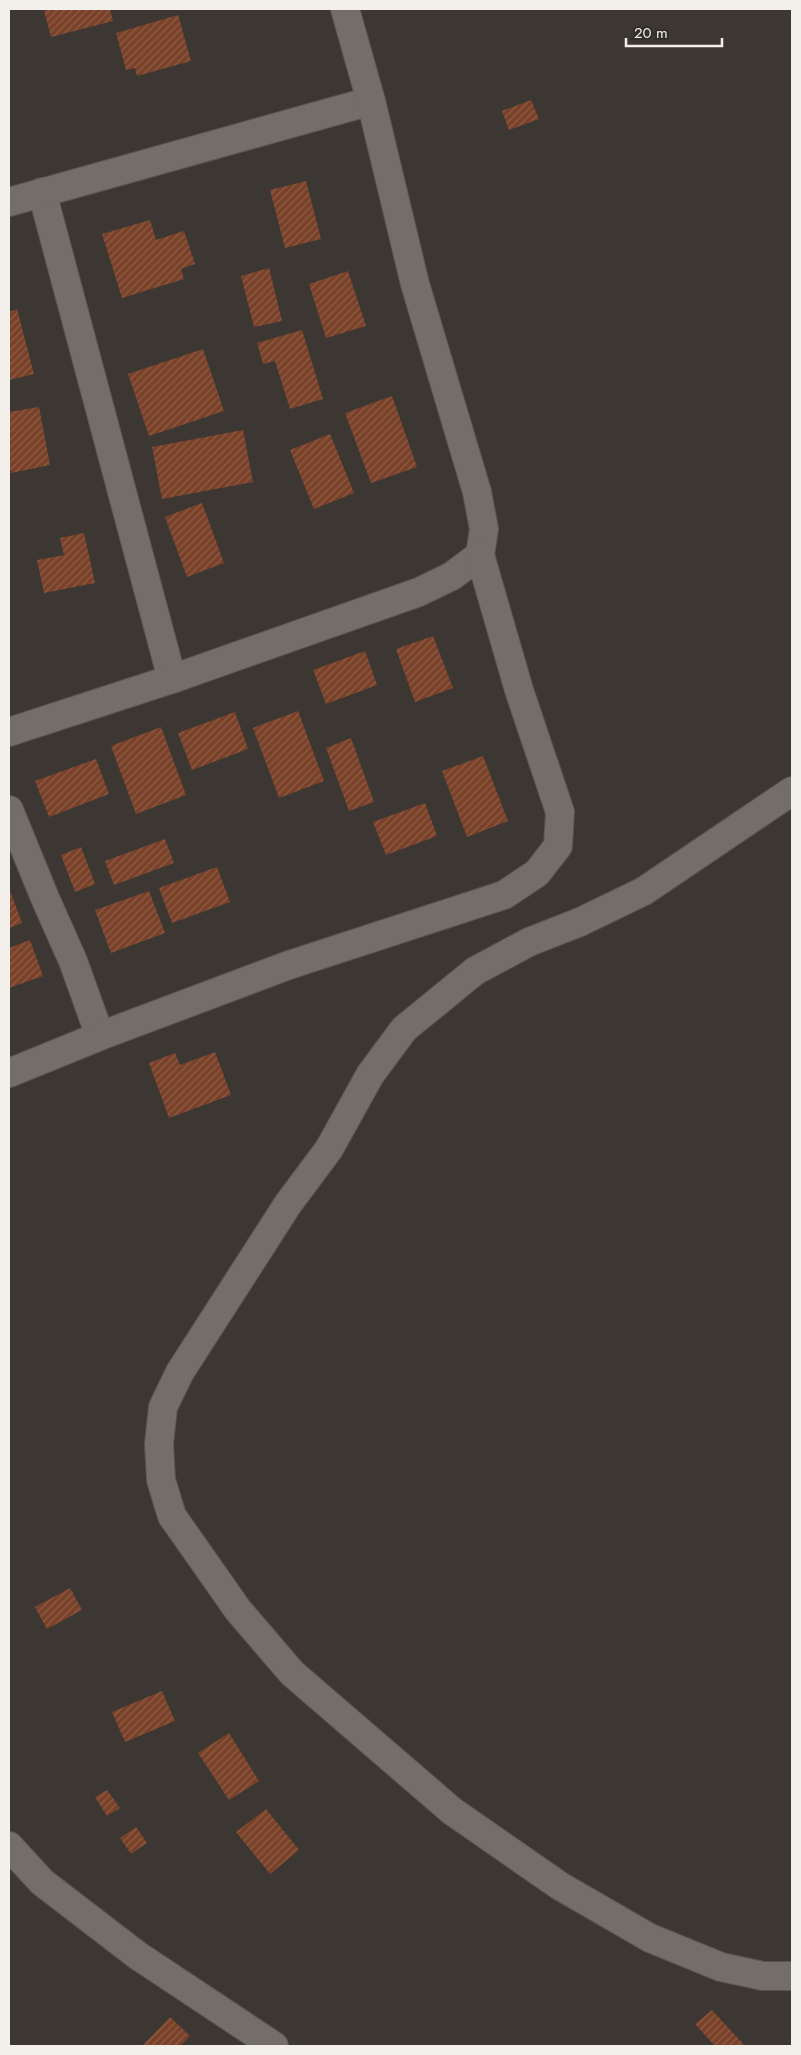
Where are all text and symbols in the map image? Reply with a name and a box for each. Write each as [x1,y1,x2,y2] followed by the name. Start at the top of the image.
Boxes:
[626,15,722,47] scale bar
[634,22,668,44] text: 20 m

